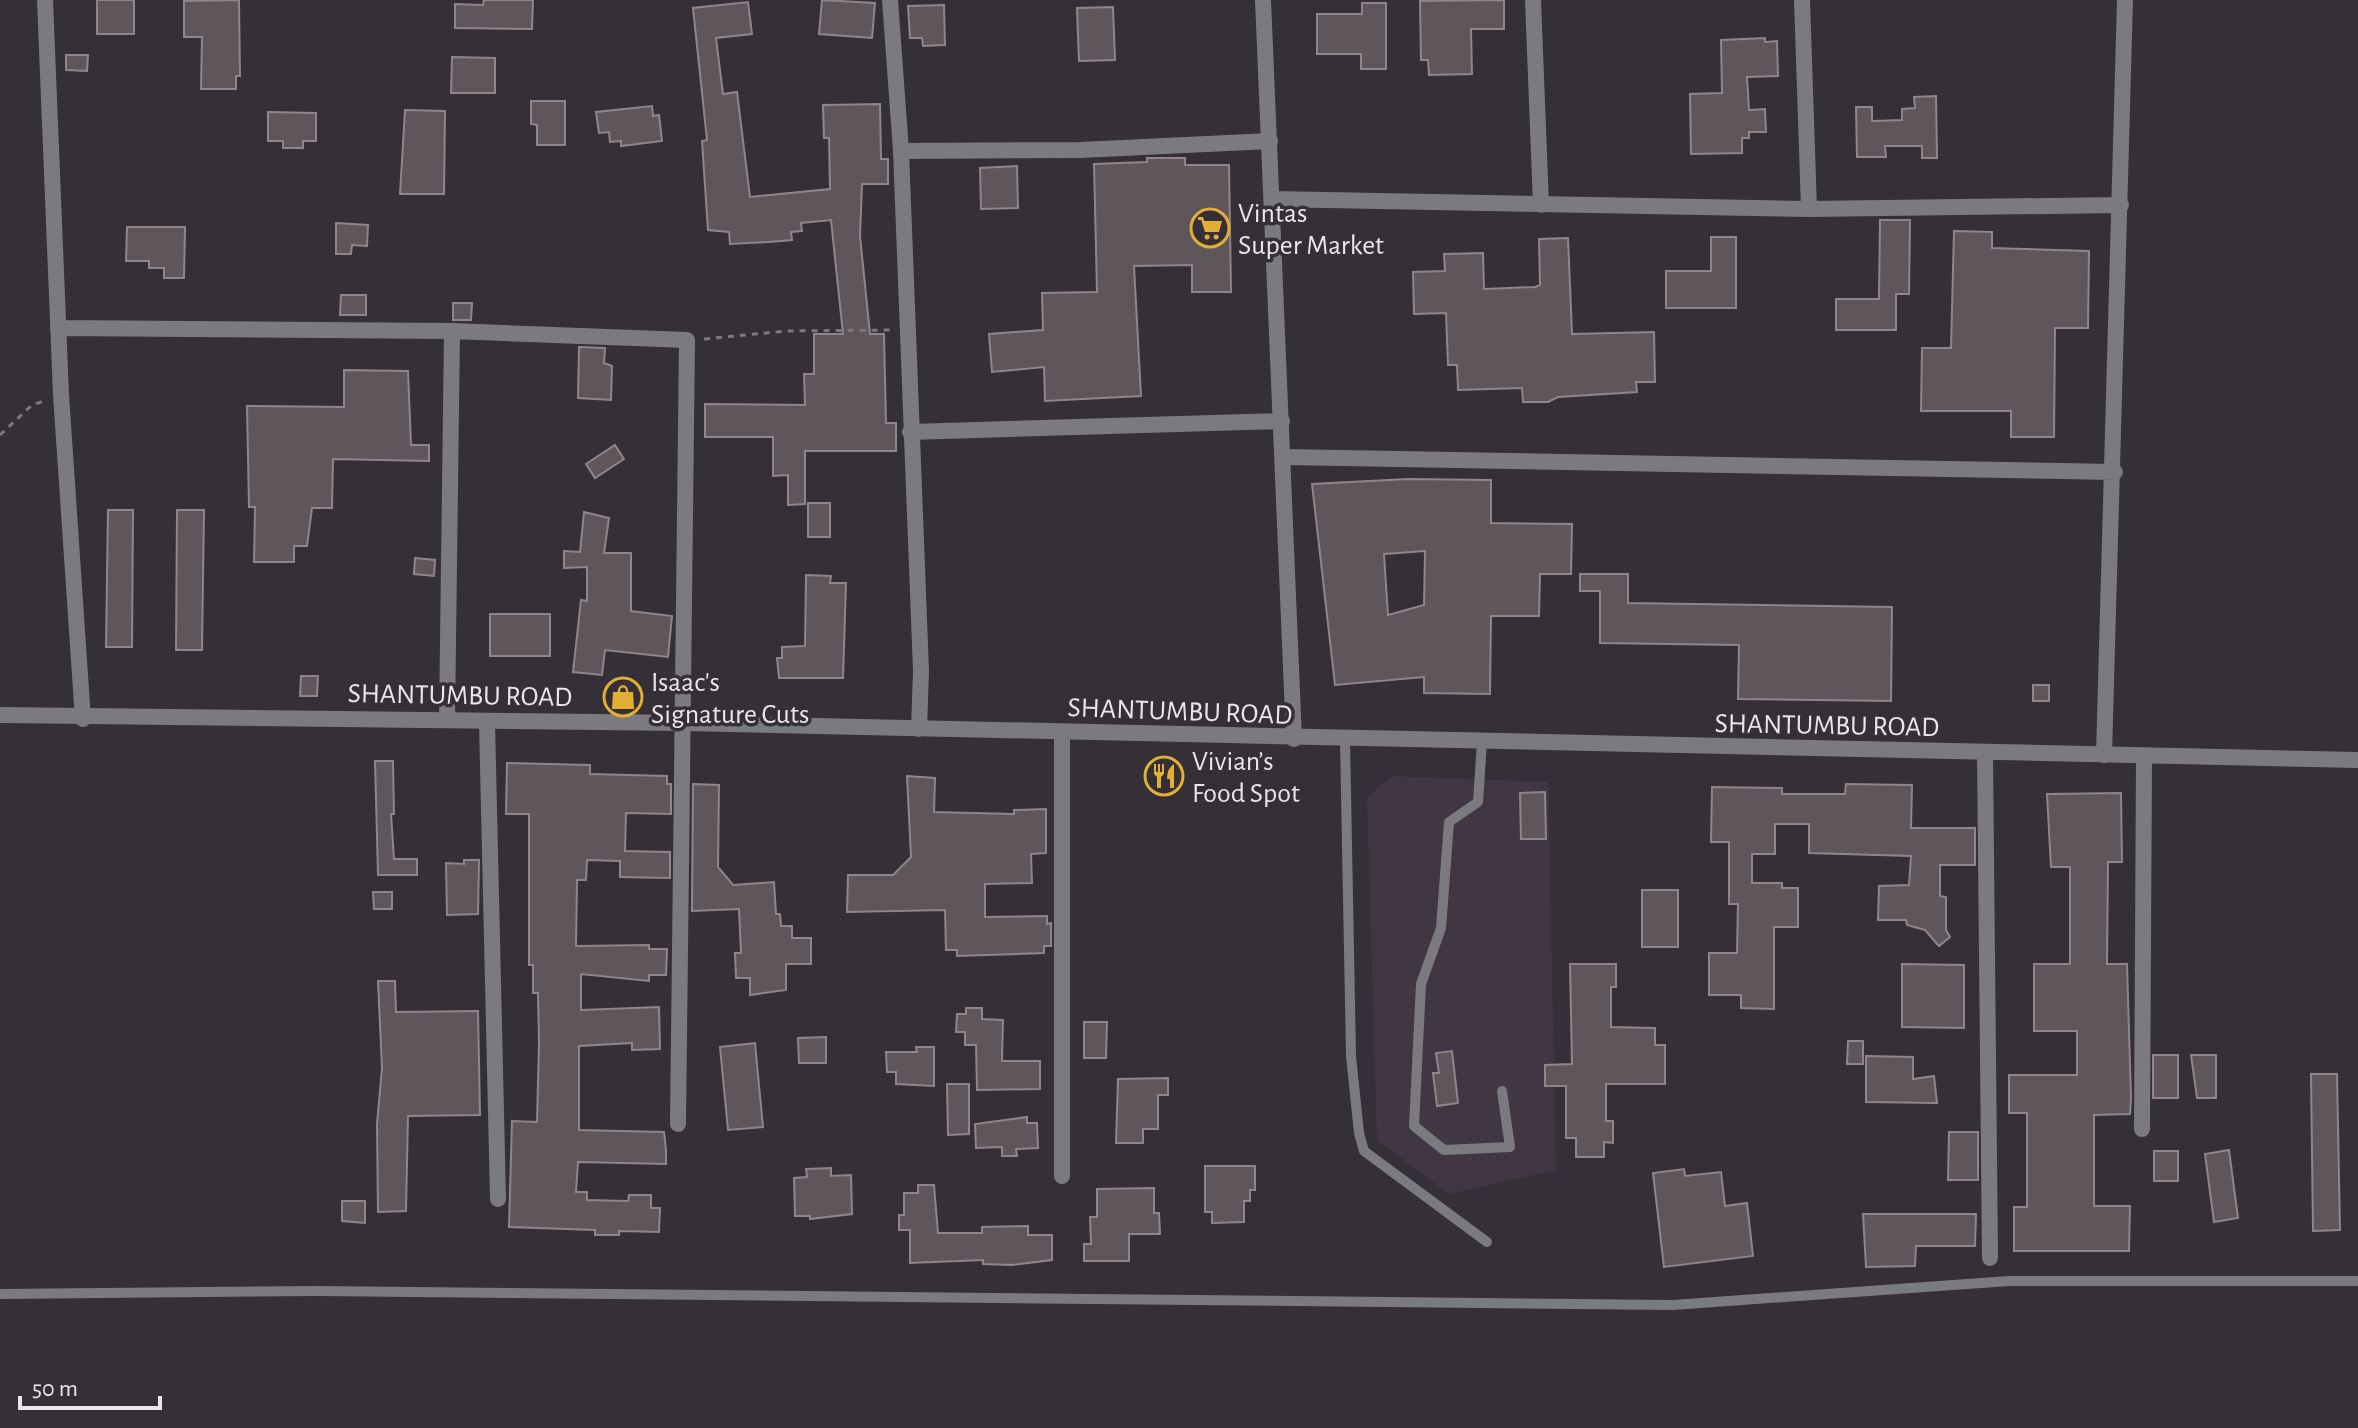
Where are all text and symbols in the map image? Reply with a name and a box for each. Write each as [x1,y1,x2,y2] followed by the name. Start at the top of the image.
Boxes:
[1238,200,1384,260] place label: Vintas Super Market
[1189,207,1231,249] supermarket icon: Vintas Super Market
[651,669,809,729] place label: Isaac's Signature Cuts
[602,676,644,718] shop icon: Isaac's Signature Cuts
[347,680,573,712] street label: SHANTUMBU ROAD
[1067,694,1293,730] street label: SHANTUMBU ROAD
[1714,710,1940,742] street label: SHANTUMBU ROAD
[1192,748,1300,808] place label: Vivian’s Food Spot
[1143,755,1185,797] restaurant icon: Vivian’s Food Spot
[20,1360,160,1410] scale bar
[32,1377,78,1401] text: 50 m

